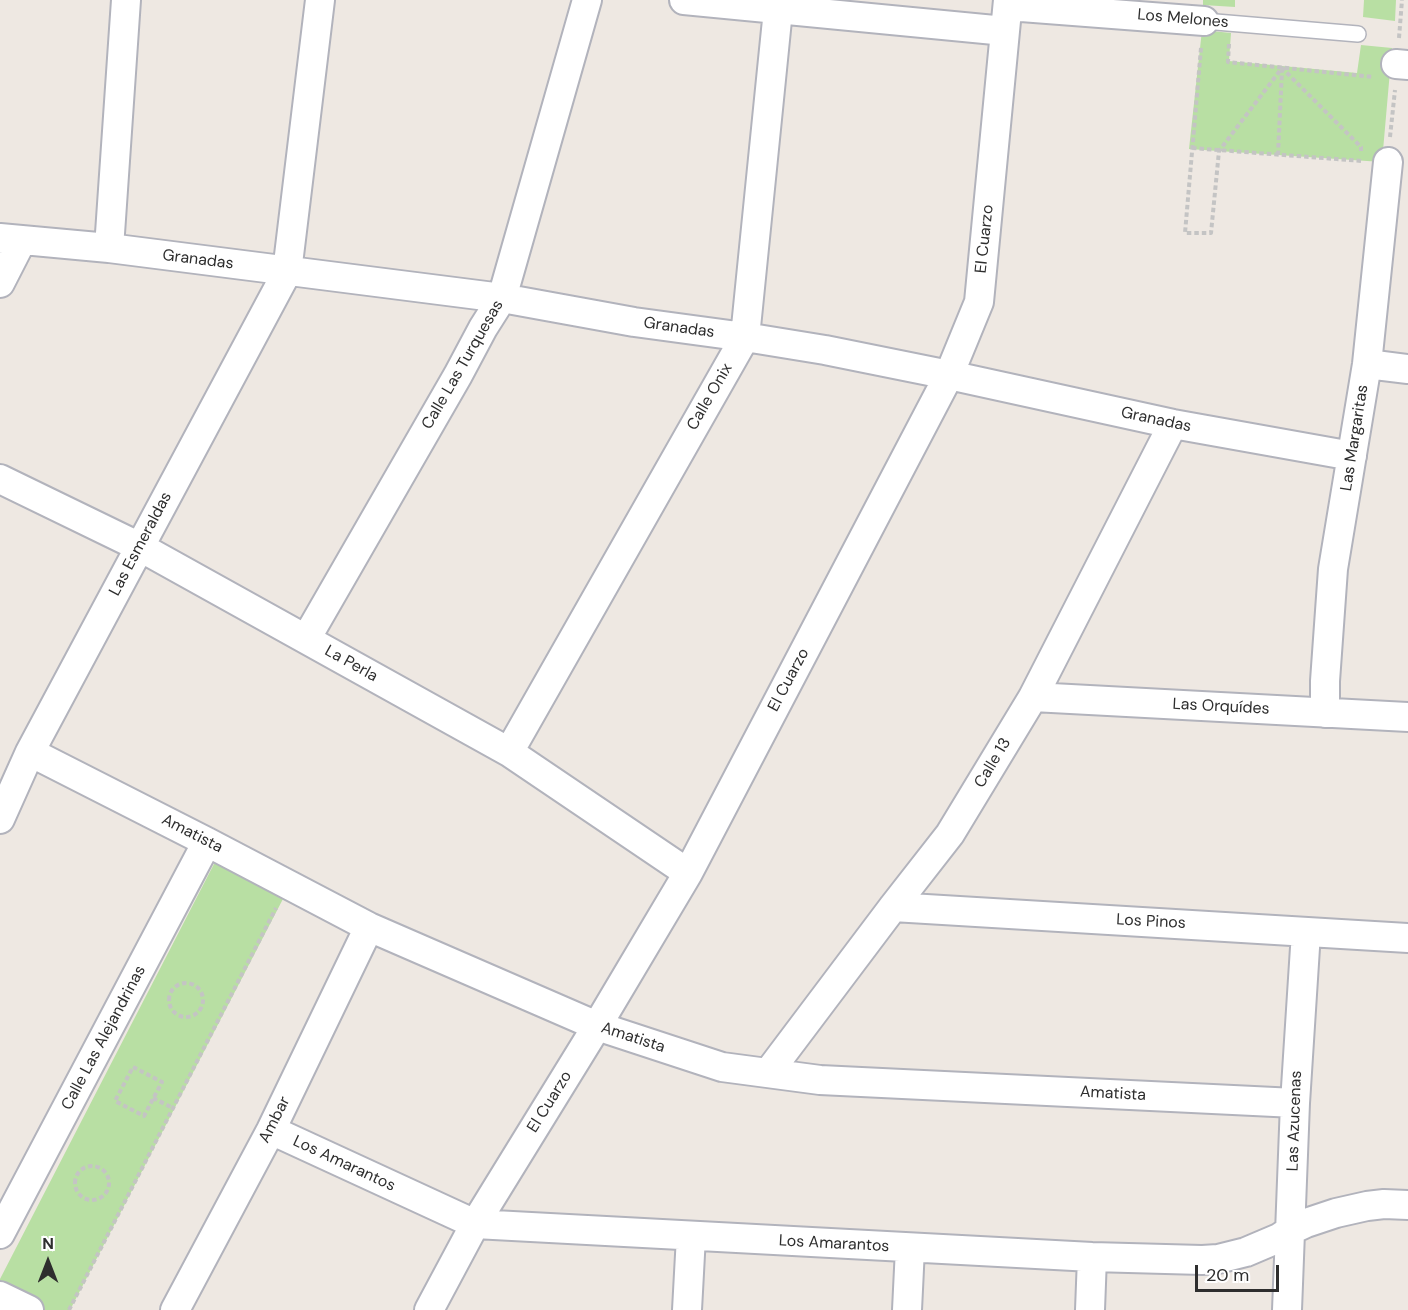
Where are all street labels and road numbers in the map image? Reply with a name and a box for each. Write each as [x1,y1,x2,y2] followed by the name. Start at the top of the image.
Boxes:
[1136,5,1230,33] street label: Los Melones
[972,204,998,274] street label: El Cuarzo
[161,246,235,274] street label: Granadas
[418,297,508,433] street label: Calle Las Turquesas
[642,314,716,342] street label: Granadas
[683,360,737,434] street label: Calle Onix
[1337,383,1373,493] street label: Las Margaritas
[1119,403,1193,437] street label: Granadas
[106,489,176,599] street label: Las Esmeraldas
[321,642,381,686] street label: La Perla
[764,645,814,715] street label: El Cuarzo
[1172,695,1270,719] street label: Las Orquídes
[971,734,1015,792] street label: Calle 13
[158,810,226,858] street label: Amatista
[1116,911,1186,933] street label: Los Pinos
[58,962,150,1114] street label: Calle Las Alejandrinas
[599,1019,667,1057] street label: Amatista
[524,1068,576,1136] street label: El Cuarzo
[1284,1070,1306,1172] street label: Las Azucenas
[1079,1083,1147,1105] street label: Amatista
[255,1094,295,1146] street label: Ambar
[290,1132,398,1196] street label: Los Amarantos
[778,1232,890,1256] street label: Los Amarantos

